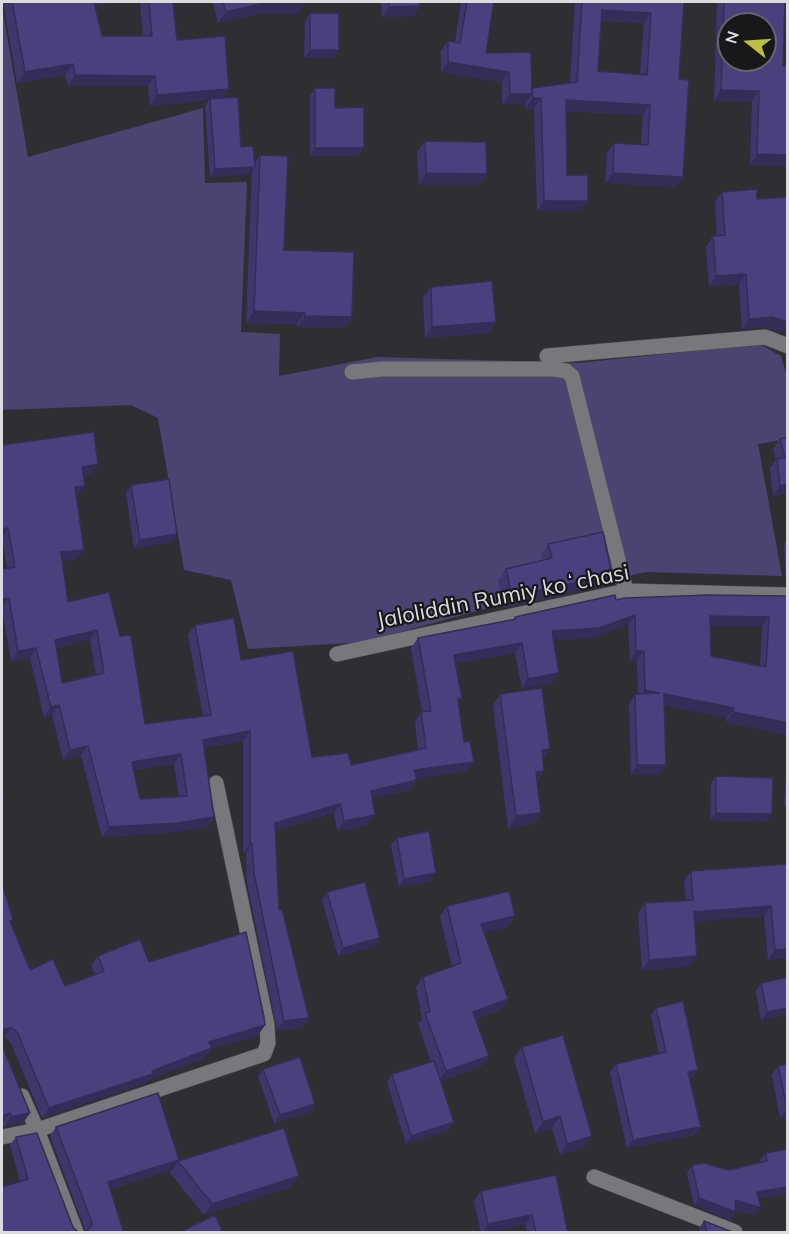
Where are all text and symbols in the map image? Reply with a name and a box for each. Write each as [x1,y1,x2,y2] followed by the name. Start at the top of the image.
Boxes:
[717,12,777,72] north arrow
[720,29,743,46] text: N
[375,560,631,634] street label: Jaloliddin Rumiy koʻchasi

